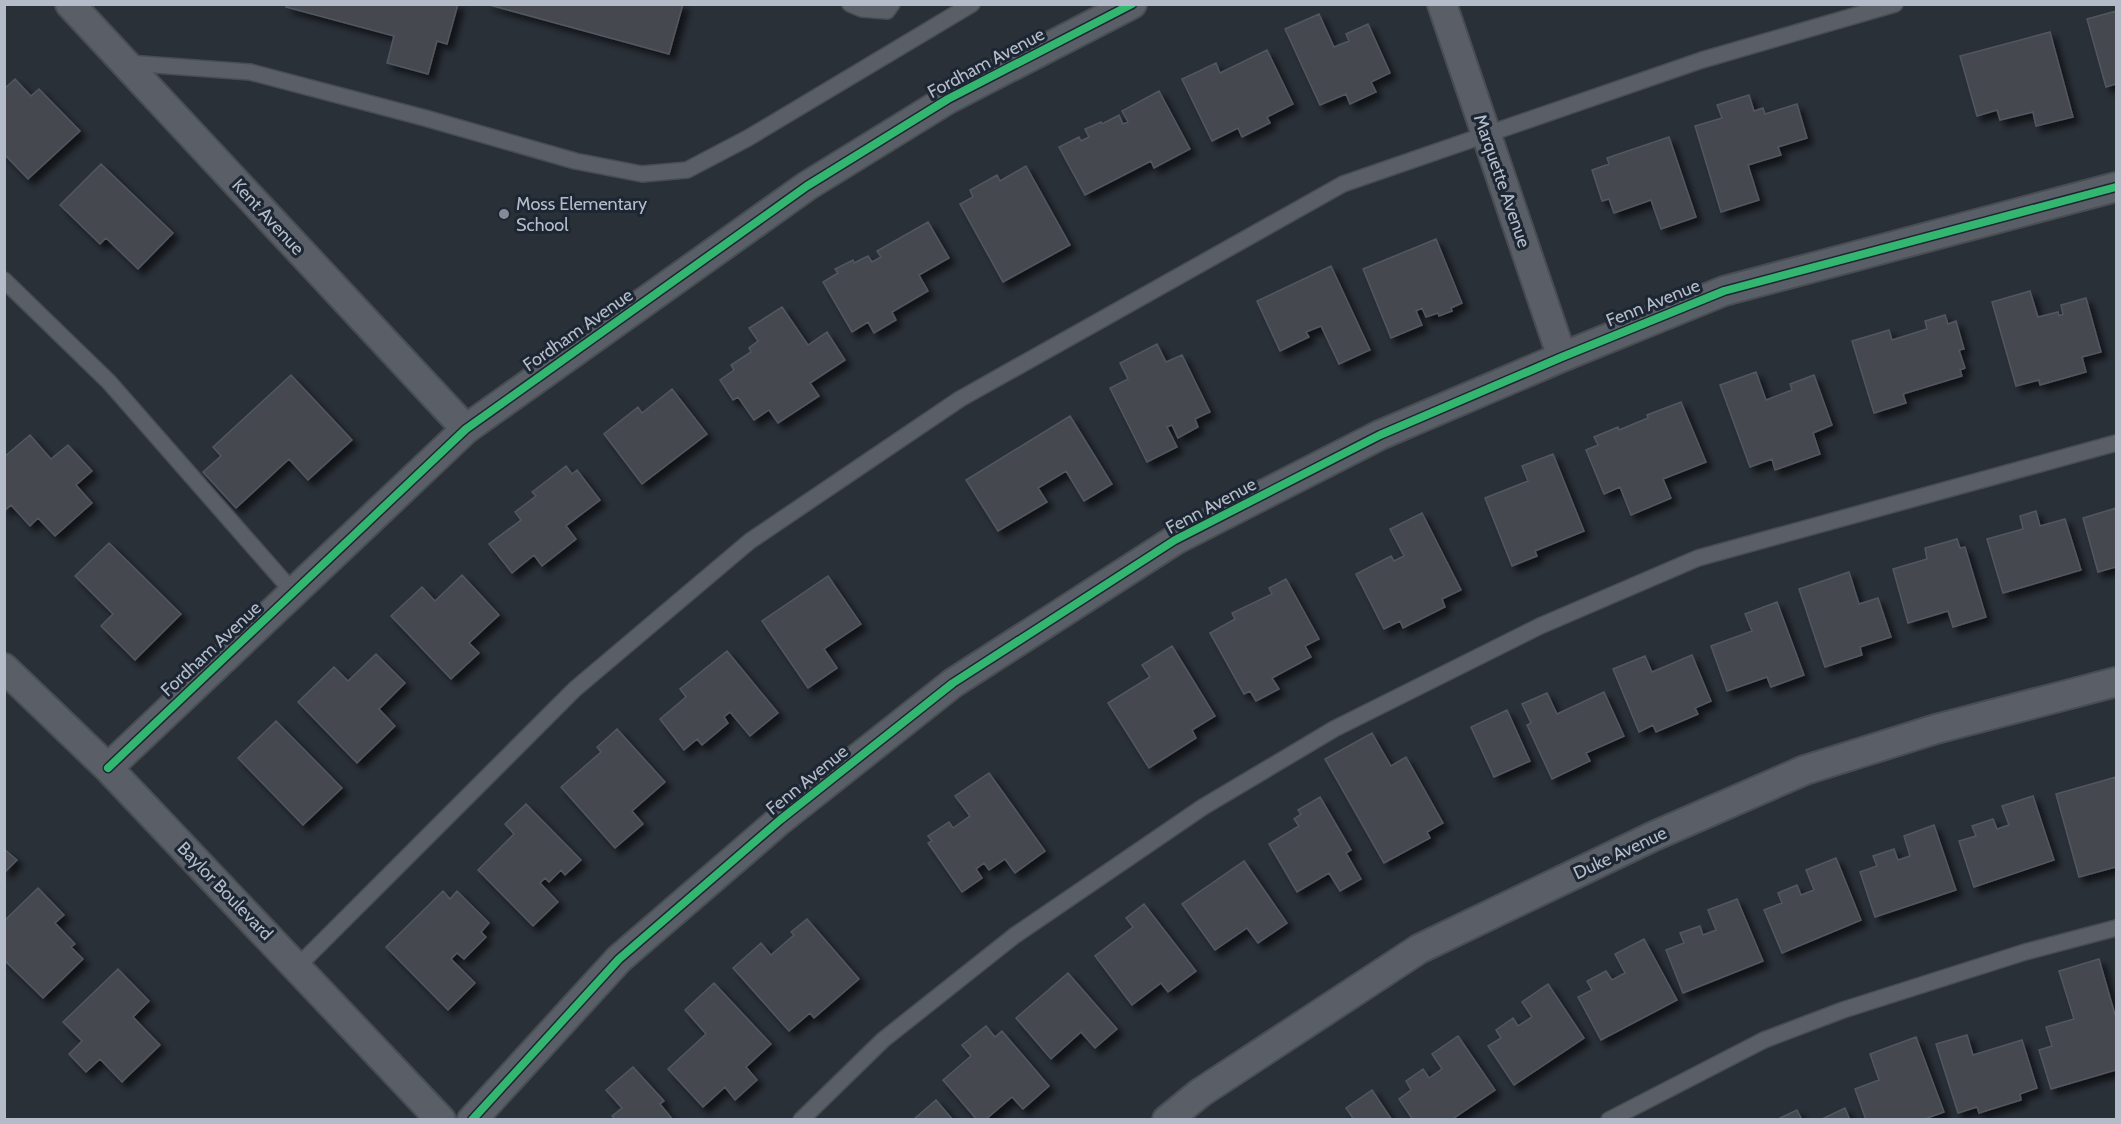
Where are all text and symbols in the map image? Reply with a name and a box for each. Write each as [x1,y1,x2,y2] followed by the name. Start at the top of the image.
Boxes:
[924,23,1048,103] street label: Fordham Avenue
[1469,111,1535,251] street label: Marquette Avenue
[227,174,309,260] street label: Kent Avenue
[516,193,647,236] place label: Moss Elementary School
[497,207,511,221] marker: Moss Elementary School
[1603,274,1703,332] street label: Fenn Avenue
[519,284,637,376] street label: Fordham Avenue
[1162,473,1260,539] street label: Fenn Avenue
[156,597,266,701] street label: Fordham Avenue
[762,740,852,820] street label: Fenn Avenue
[1570,822,1670,884] street label: Duke Avenue
[173,837,277,945] street label: Baylor Boulevard

